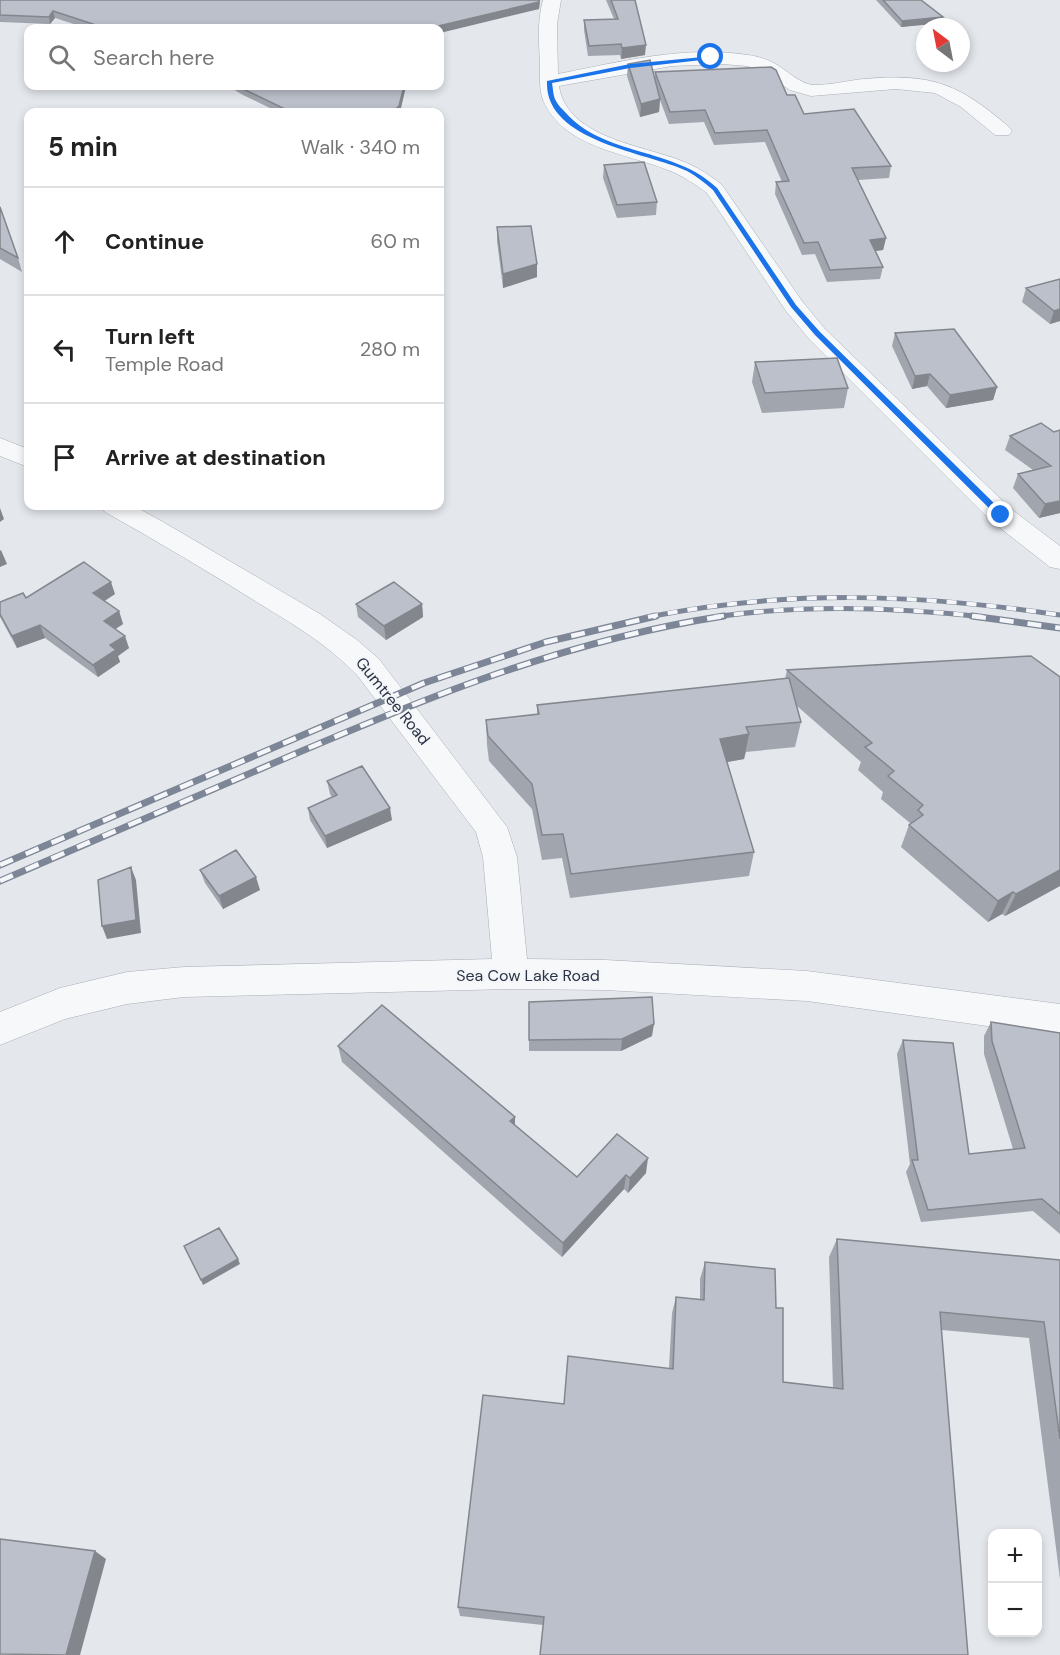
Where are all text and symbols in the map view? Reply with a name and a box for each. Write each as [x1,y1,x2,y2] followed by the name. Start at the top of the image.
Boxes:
[916,18,970,72] north arrow
[24,24,444,90] search box
[45,41,78,74] icon: search
[93,43,214,72] text: Search here
[697,43,723,69] route start
[48,130,118,164] text: 5 min
[301,134,420,160] text: Walk · 340 m
[48,225,81,258] icon: ahead
[105,227,204,256] text: Continue
[371,228,420,254] text: 60 m
[105,322,195,351] text: Turn left
[48,333,81,366] icon: left
[360,336,420,362] text: 280 m
[105,351,224,377] text: Temple Road
[48,441,81,474] icon: arrive
[105,443,326,472] text: Arrive at destination
[987,501,1013,527] route end
[351,653,435,749] street label: Gumtree Road
[456,965,600,986] street label: Sea Cow Lake Road
[988,1529,1042,1637] map controls
[988,1529,1042,1583] button: +
[988,1583,1042,1637] button: −

